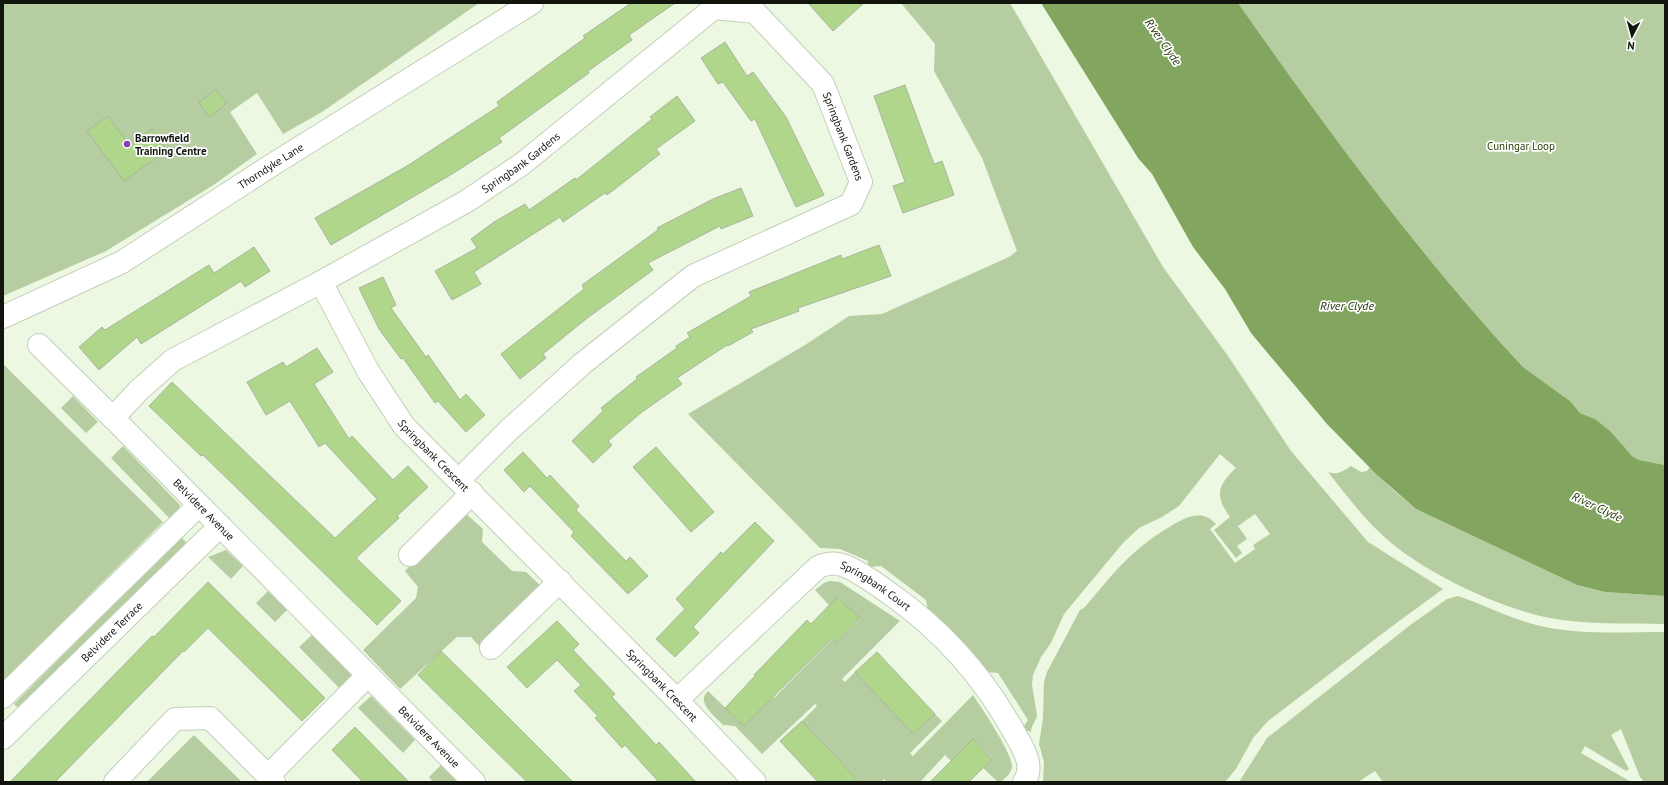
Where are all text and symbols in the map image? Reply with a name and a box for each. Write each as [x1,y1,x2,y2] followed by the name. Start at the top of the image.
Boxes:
[1142,15,1185,69] water label: River Clyde
[1612,16,1652,56] north arrow
[1627,39,1635,53] text: N
[820,90,867,183] street label: Springbank Gardens
[479,129,563,196] street label: Springbank Gardens
[135,131,207,158] place label: Barrowfield Training Centre
[122,139,132,149] marker: Barrowfield Training Centre
[1487,139,1555,153] park label: Cuningar Loop
[235,140,306,192] street label: Thorndyke Lane
[1320,298,1374,313] water label: River Clyde
[395,417,472,495] street label: Springbank Crescent
[170,476,238,544] street label: Belvidere Avenue
[1570,488,1625,525] water label: River Clyde
[838,558,914,614] street label: Springbank Court
[78,598,146,665] street label: Belvidere Terrace
[623,646,701,725] street label: Springbank Crescent
[396,703,463,771] street label: Belvidere Avenue

